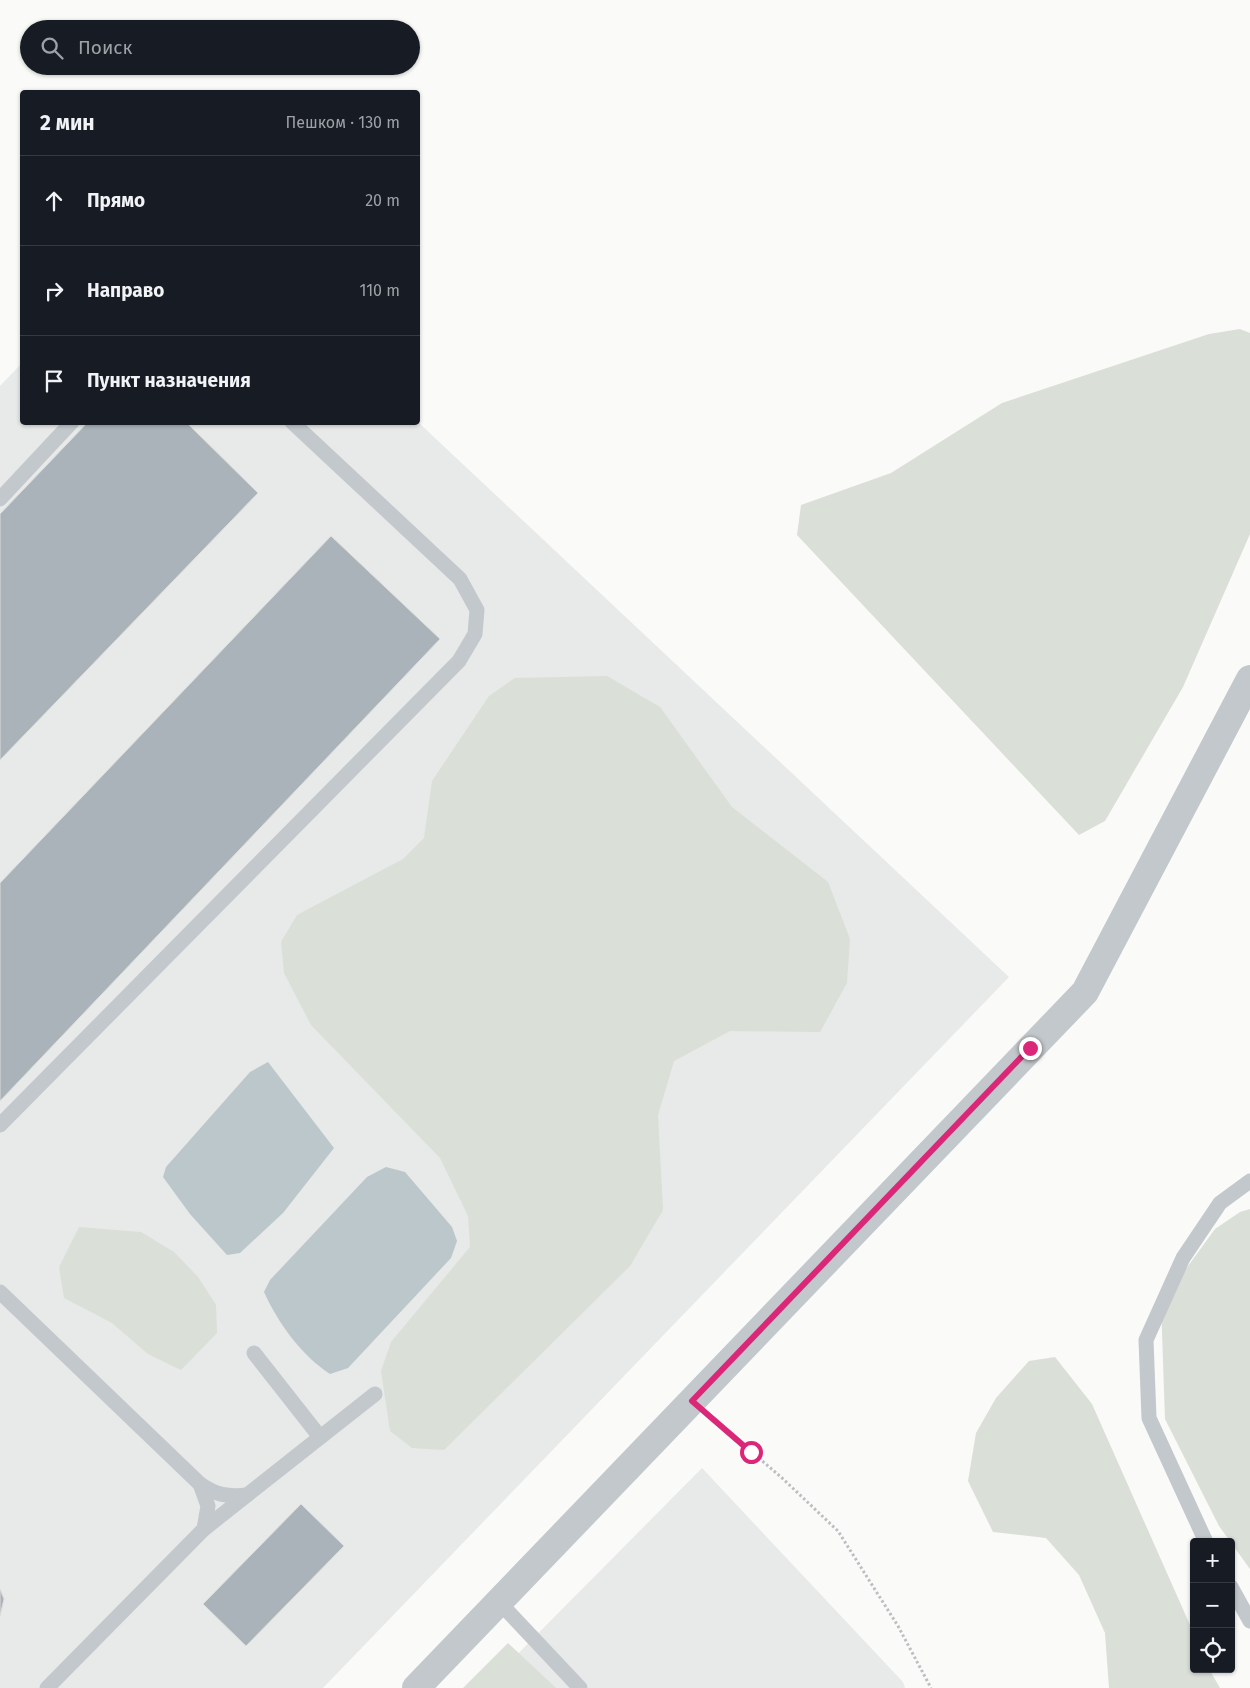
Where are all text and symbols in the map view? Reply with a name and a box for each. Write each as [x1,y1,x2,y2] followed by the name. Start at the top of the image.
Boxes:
[20,20,420,75] search box
[38,34,66,62] icon: search
[78,36,132,59] text: Поиск
[40,110,95,136] text: 2 мин
[285,113,400,132] text: Пешком · 130 m
[40,187,68,215] icon: ahead
[87,189,145,212] text: Прямо
[365,191,400,210] text: 20 m
[40,277,68,305] icon: right
[87,279,164,302] text: Направо
[359,281,400,300] text: 110 m
[40,367,68,395] icon: arrive
[87,369,251,392] text: Пункт назначения
[1019,1037,1042,1060] route end
[740,1441,763,1464] route start
[1190,1538,1235,1673] map controls
[1190,1538,1235,1583] button: +
[1190,1583,1235,1628] button: −
[1190,1628,1235,1673] button: locate

